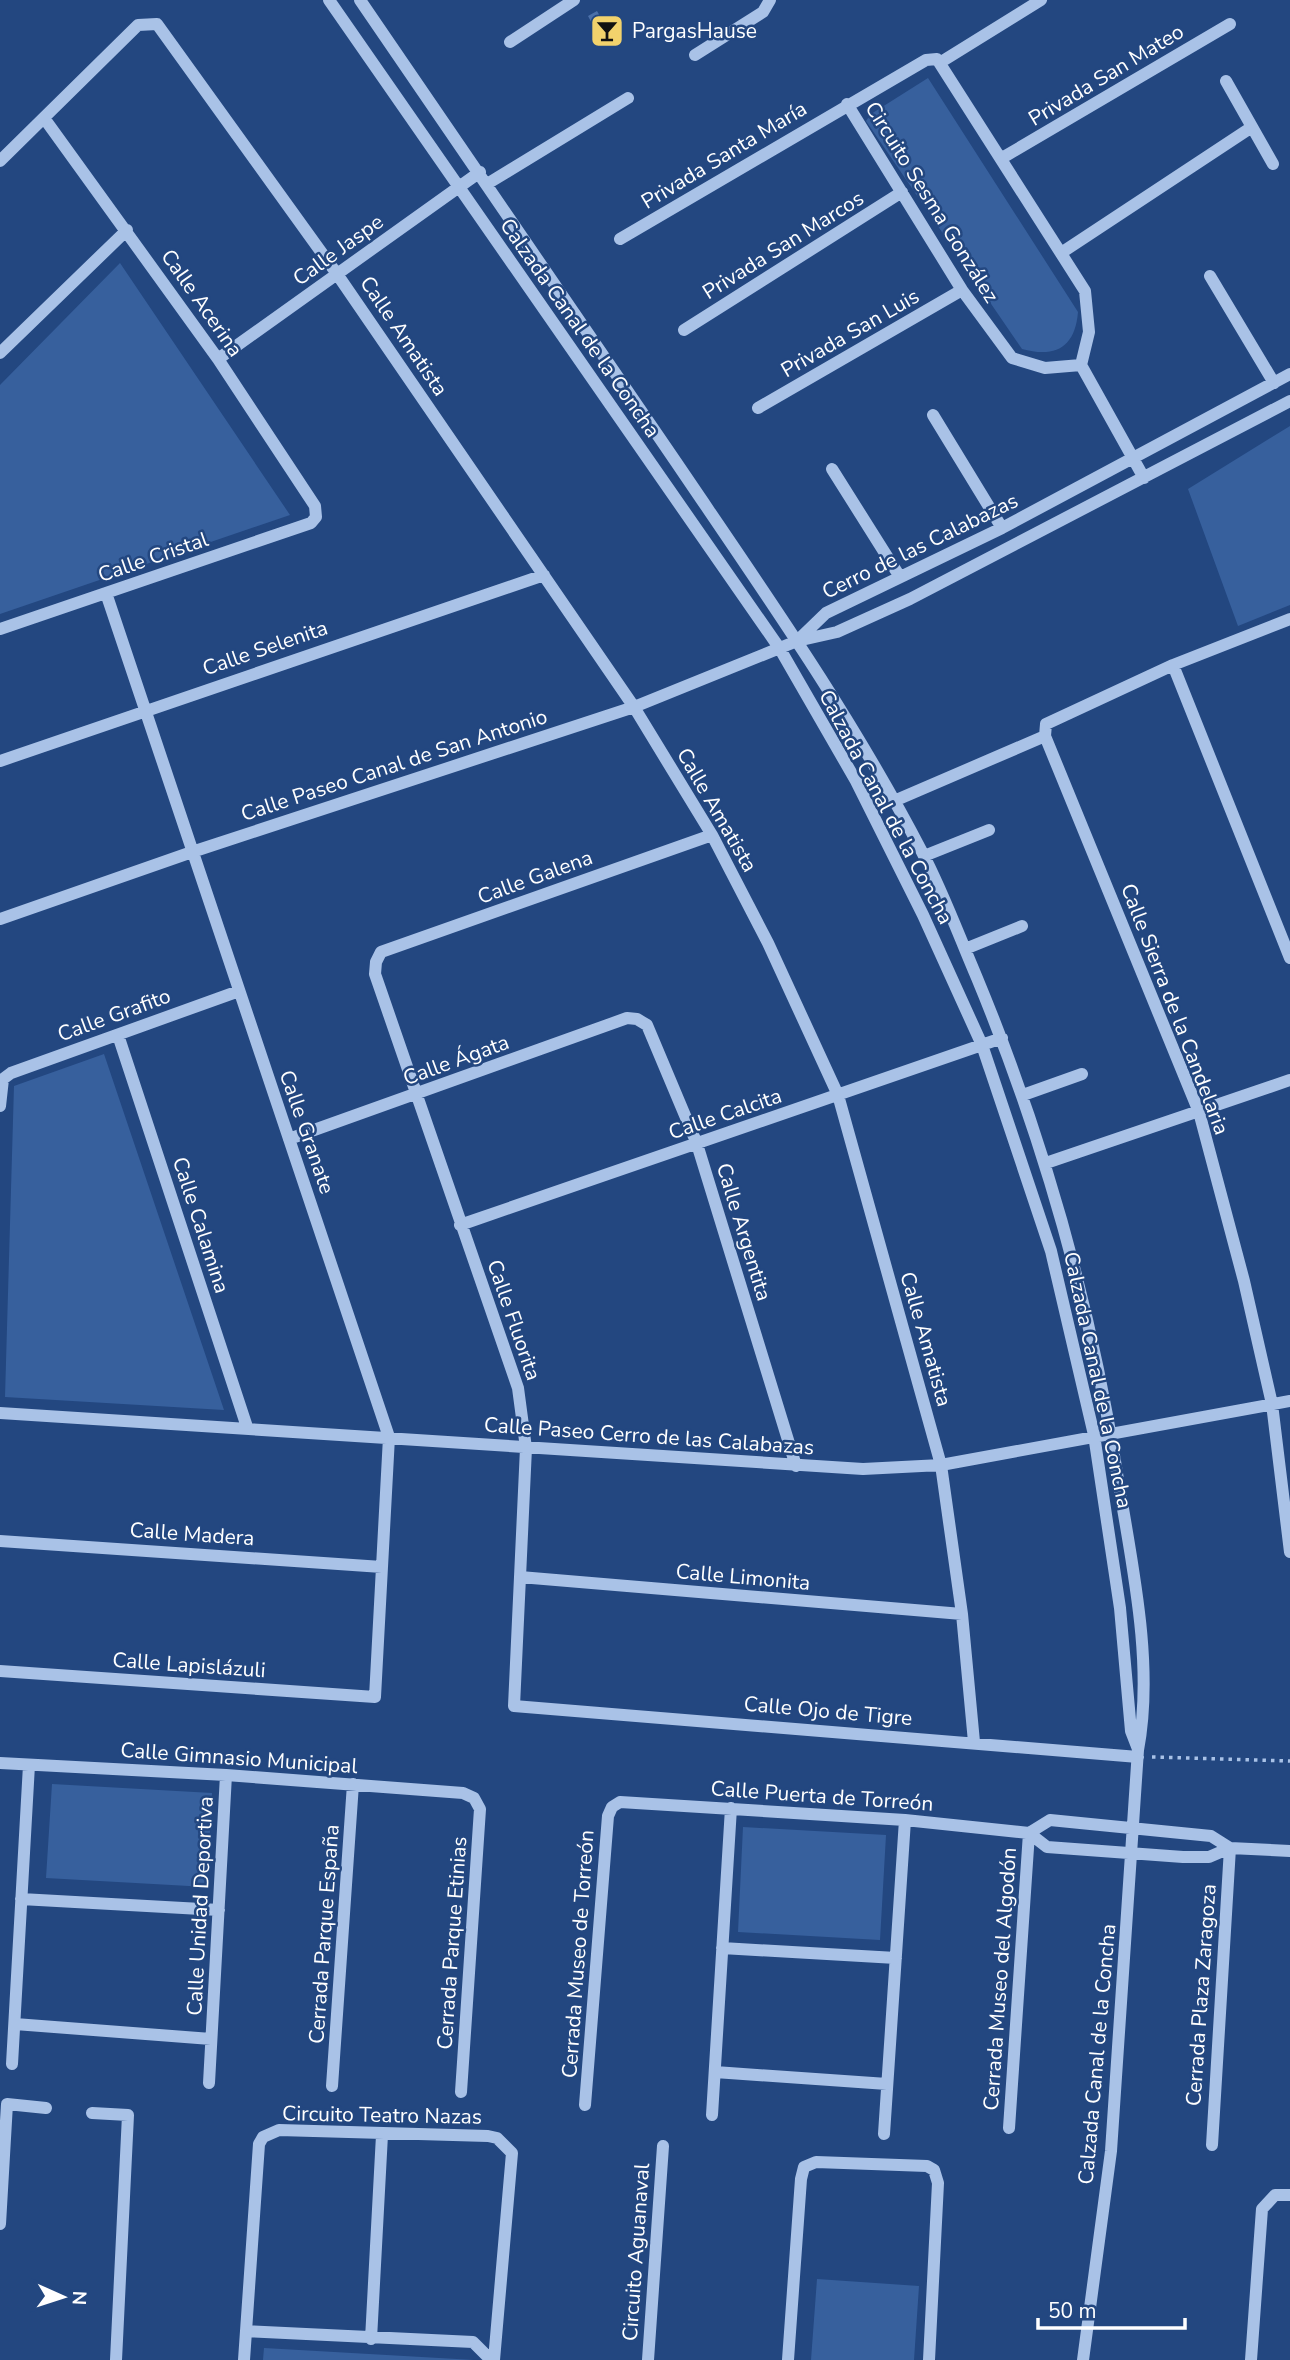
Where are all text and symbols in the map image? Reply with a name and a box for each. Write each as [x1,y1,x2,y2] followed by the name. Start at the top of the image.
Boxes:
[588,12,626,50] bar icon: PargasHause
[632,17,757,45] place label: PargasHause
[1023,18,1189,132] street label: Privada San Mateo
[636,94,812,216] street label: Privada Santa María
[859,96,1006,308] street label: Circuito Sesma González
[697,184,869,306] street label: Privada San Marcos
[287,208,389,292] street label: Calle Jaspe
[494,213,666,443] street label: Calzada Canal de la Concha
[155,244,249,362] street label: Calle Acerina
[354,271,454,401] street label: Calle Amatista
[776,282,924,384] street label: Privada San Luis
[817,486,1023,606] street label: Cerro de las Calabazas
[94,525,213,589] street label: Calle Cristal
[199,614,331,682] street label: Calle Selenita
[812,685,960,929] street label: Calzada Canal de la Concha
[237,702,551,828] street label: Calle Paseo Canal de San Antonio
[670,743,764,877] street label: Calle Amatista
[474,843,596,911] street label: Calle Galena
[1114,879,1236,1139] street label: Calle Sierra de la Candelaria
[54,982,174,1048] street label: Calle Grafito
[399,1028,513,1092] street label: Calle Ágata
[273,1066,341,1198] street label: Calle Granate
[665,1082,785,1146] street label: Calle Calcita
[166,1153,236,1297] street label: Calle Calamina
[710,1160,778,1304] street label: Calle Argentita
[1057,1249,1139,1511] street label: Calzada Canal de la Concha
[480,1256,548,1384] street label: Calle Fluorita
[893,1268,959,1410] street label: Calle Amatista
[483,1410,815,1462] street label: Calle Paseo Cerro de las Calabazas
[129,1516,255,1552] street label: Calle Madera
[675,1557,811,1597] street label: Calle Limonita
[111,1646,267,1684] street label: Calle Lapislázuli
[743,1690,913,1732] street label: Calle Ojo de Tigre
[119,1736,359,1780] street label: Calle Gimnasio Municipal
[710,1774,934,1818] street label: Calle Puerta de Torreón
[180,1796,220,2016] street label: Calle Unidad Deportiva
[302,1823,346,2045] street label: Cerrada Parque España
[555,1829,601,2079] street label: Cerrada Museo de Torreón
[431,1835,473,2051] street label: Cerrada Parque Etinias
[977,1846,1023,2112] street label: Cerrada Museo del Algodón
[1179,1883,1223,2107] street label: Cerrada Plaza Zaragoza
[1072,1922,1122,2186] street label: Calzada Canal de la Concha
[282,2099,482,2131] street label: Circuito Teatro Nazas
[616,2161,656,2342] street label: Circuito Aguanaval
[28,2262,98,2332] north arrow
[1038,2286,1185,2330] scale bar
[66,2290,92,2306] text: N
[1048,2297,1097,2325] text: 50 m

